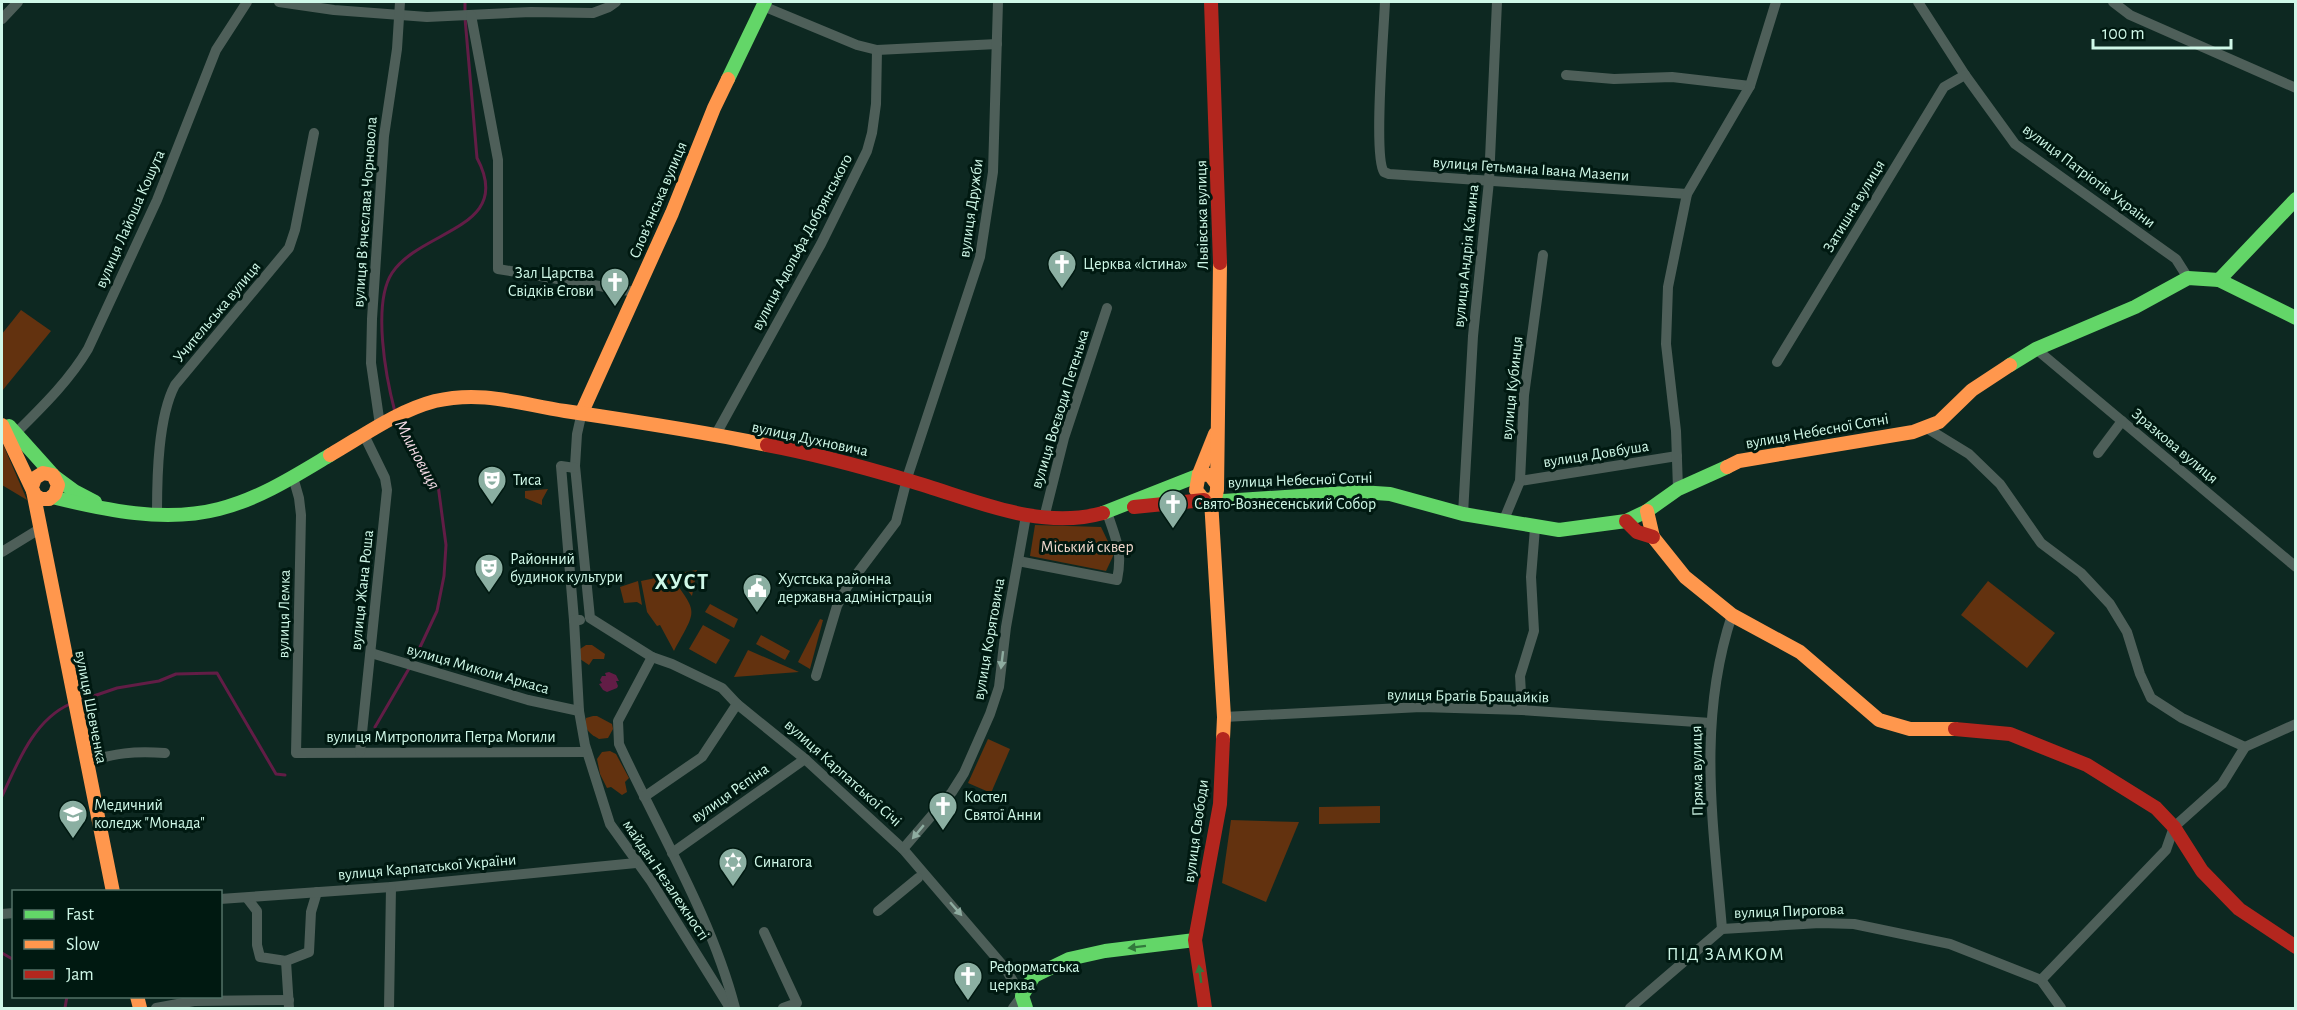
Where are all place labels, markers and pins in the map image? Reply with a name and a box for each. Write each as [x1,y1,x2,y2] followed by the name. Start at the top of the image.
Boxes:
[1046,248,1078,290] church icon: Церква «Істина»
[1083,256,1188,272] place label: Церква «Істина»
[508,265,594,299] place label: Зал Царства Свідків Єгови
[599,266,631,308] church icon: Зал Царства Свідків Єгови
[476,464,508,506] theatre icon: Тиса
[513,472,542,488] place label: Тиса
[1157,488,1189,530] church icon: Свято-Вознесенський Собор
[1194,496,1376,512] place label: Свято-Вознесенський Собор
[510,551,623,586] place label: Районний будинок культури
[473,552,505,594] theatre icon: Районний будинок культури
[778,571,932,605] place label: Хустська районна державна адміністрація
[741,572,773,614] public building icon: Хустська районна державна адміністрація
[964,789,1041,823] place label: Костел Святої Анни
[927,790,959,832] church icon: Костел Святої Анни
[94,797,205,831] place label: Медичний коледж "Монада"
[57,798,89,840] school or university icon: Медичний коледж "Монада"
[717,846,749,888] synagogue icon: Синагога
[754,854,812,870] place label: Синагога
[989,959,1079,993] place label: Реформатська церква
[952,960,984,1002] church icon: Реформатська церква

